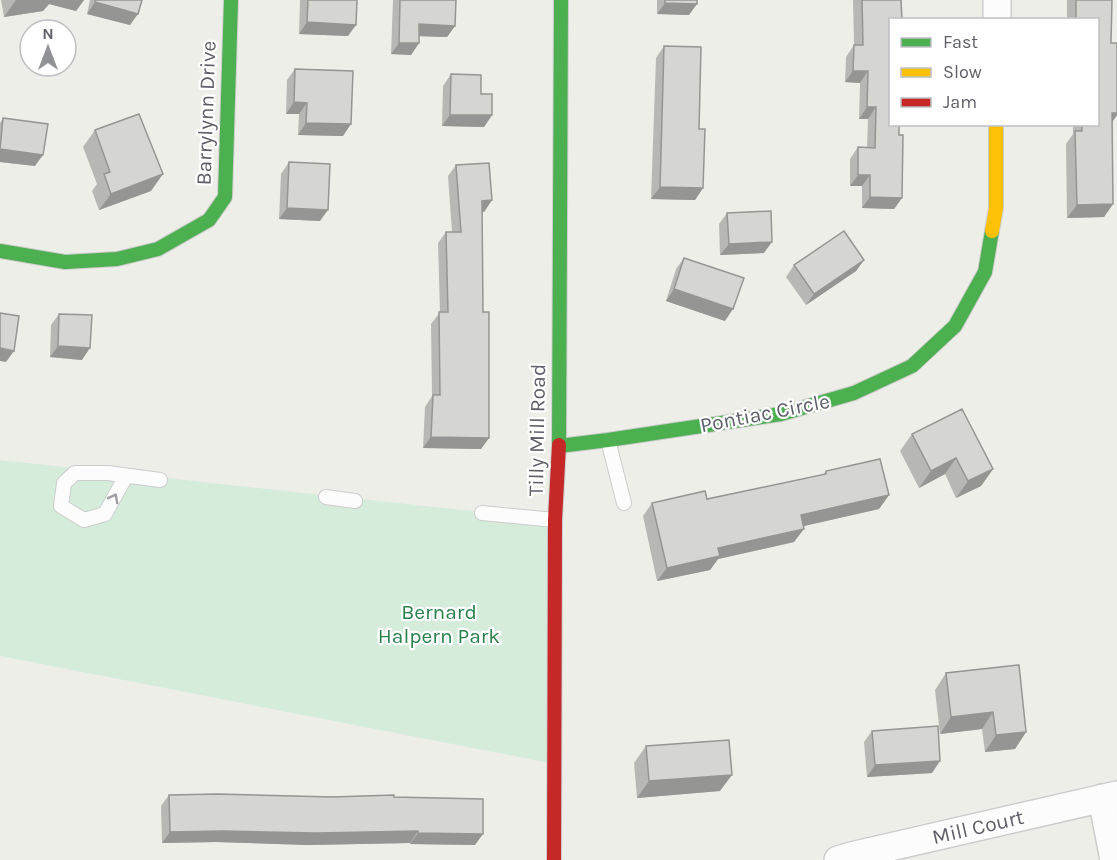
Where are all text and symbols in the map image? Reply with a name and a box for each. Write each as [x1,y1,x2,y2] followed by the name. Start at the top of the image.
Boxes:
[18,18,78,78] north arrow
[889,18,1099,126] legend
[42,24,54,43] text: N
[943,31,978,53] text: Fast
[191,40,221,186] street label: Barrylynn Drive
[943,61,982,83] text: Slow
[943,91,977,113] text: Jam
[524,364,550,496] street label: Tilly Mill Road
[698,389,832,437] street label: Pontiac Circle
[107,494,118,504] one-way arrow
[378,600,500,648] park label: Bernard Halpern Park
[930,805,1026,849] street label: Mill Court

